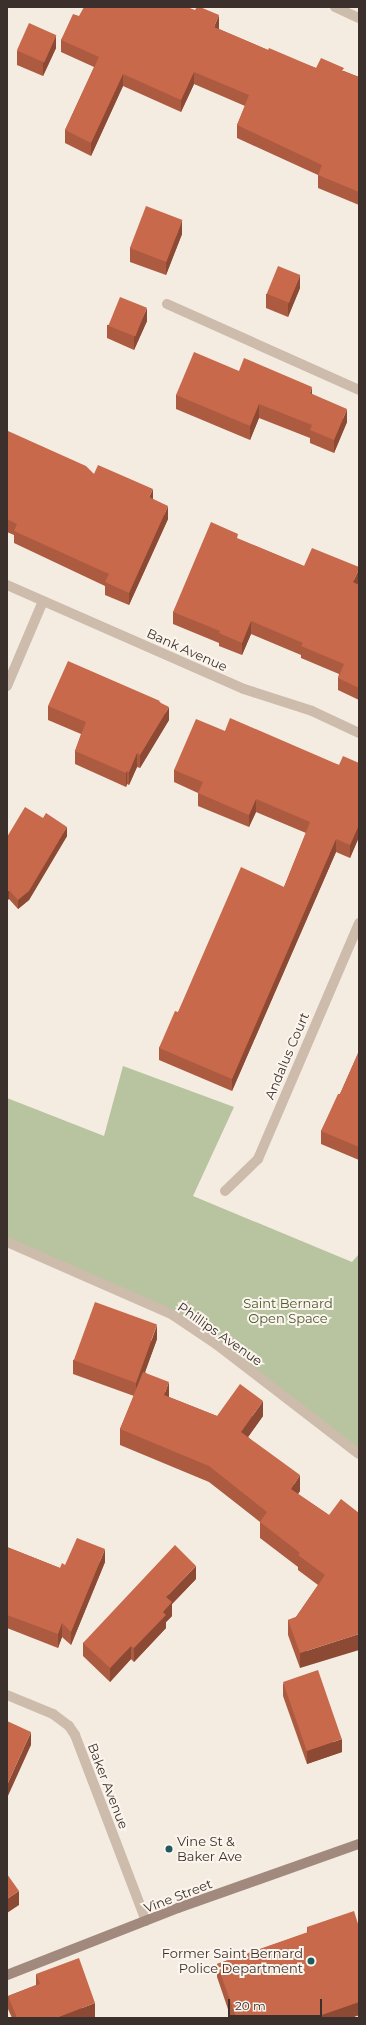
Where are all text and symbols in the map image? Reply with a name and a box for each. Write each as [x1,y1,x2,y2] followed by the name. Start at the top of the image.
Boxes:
[144,625,230,675] street label: Bank Avenue
[262,1010,312,1102] street label: Andalus Court
[243,1296,333,1327] park label: Saint Bernard Open Space
[175,1299,265,1369] street label: Phillips Avenue
[85,1741,131,1831] street label: Baker Avenue
[177,1834,242,1865] place label: Vine St & Baker Ave
[164,1844,174,1854] marker: Vine St & Baker Ave
[142,1876,214,1916] street label: Vine Street
[162,1946,303,1977] place label: Former Saint Bernard Police Department
[306,1956,316,1966] marker: Former Saint Bernard Police Department
[230,1991,324,2017] scale bar
[235,1998,266,2013] text: 20 m

